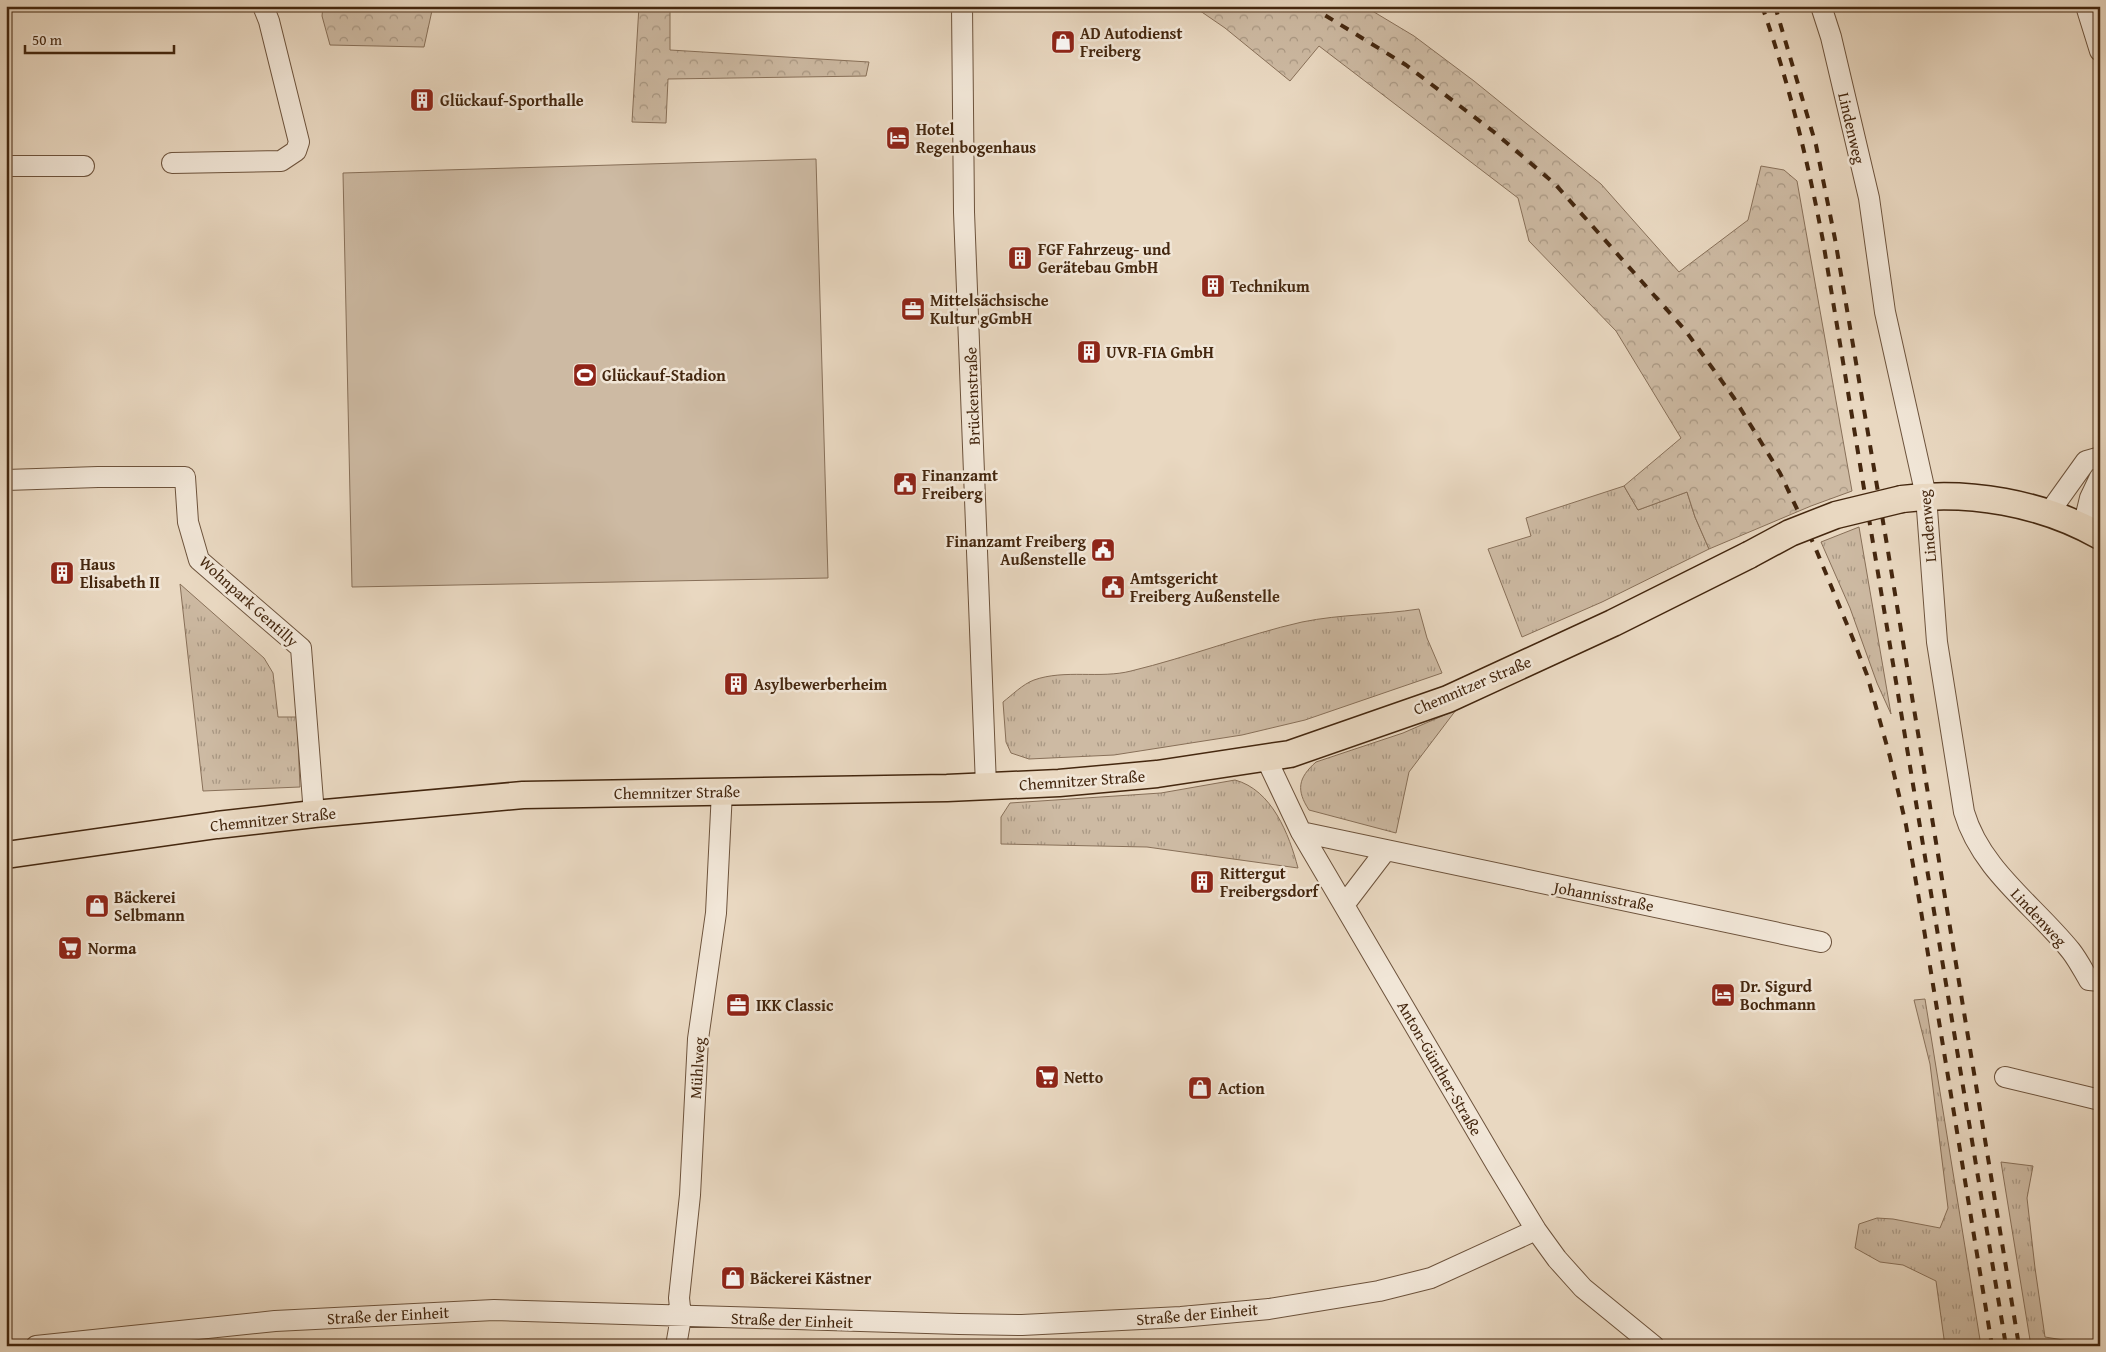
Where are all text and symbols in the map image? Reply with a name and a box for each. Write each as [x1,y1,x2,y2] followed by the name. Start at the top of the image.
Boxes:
[1080,21,1183,63] place label: AD Autodienst Freiberg
[25,22,174,54] scale bar
[32,29,63,50] text: 50 m
[1050,29,1076,55] shop icon: AD Autodienst Freiberg
[409,87,435,113] building icon: Glückauf-Sporthalle
[440,88,584,112] place label: Glückauf-Sporthalle
[1832,90,1872,166] street label: Lindenweg
[916,117,1036,159] place label: Hotel Regenbogenhaus
[885,125,911,151] hotel icon: Hotel Regenbogenhaus
[1038,237,1171,279] place label: FGF Fahrzeug- und Gerätebau GmbH
[1007,245,1033,271] building icon: FGF Fahrzeug- und Gerätebau GmbH
[1200,273,1226,299] building icon: Technikum
[1230,274,1310,298] place label: Technikum
[930,288,1049,330] place label: Mittelsächsische Kultur gGmbH
[900,296,926,322] office icon: Mittelsächsische Kultur gGmbH
[1076,339,1102,365] building icon: UVR-FIA GmbH
[1106,340,1214,364] place label: UVR-FIA GmbH
[958,346,986,446] street label: Brückenstraße
[572,362,598,388] sports icon: Glückauf-Stadion
[602,363,726,387] place label: Glückauf-Stadion
[922,463,998,505] place label: Finanzamt Freiberg
[892,471,918,497] public building icon: Finanzamt Freiberg
[1912,489,1942,563] street label: Lindenweg
[946,529,1087,571] place label: Finanzamt Freiberg Außenstelle
[1090,537,1116,563] public building icon: Finanzamt Freiberg Außenstelle
[194,550,304,652] street label: Wohnpark Gentilly
[80,552,160,594] place label: Haus Elisabeth II
[49,560,75,586] building icon: Haus Elisabeth II
[1130,566,1280,608] place label: Amtsgericht Freiberg Außenstelle
[1100,574,1126,600] public building icon: Amtsgericht Freiberg Außenstelle
[1409,649,1535,721] street label: Chemnitzer Straße
[723,671,749,697] building icon: Asylbewerberheim
[754,672,888,696] place label: Asylbewerberheim
[1018,764,1146,796] street label: Chemnitzer Straße
[614,779,740,805] street label: Chemnitzer Straße
[209,800,337,838] street label: Chemnitzer Straße
[1220,861,1321,903] place label: Rittergut Freibergsdorf
[1189,869,1215,895] building icon: Rittergut Freibergsdorf
[1550,874,1656,917] street label: Johannisstraße
[2005,882,2073,952] street label: Lindenweg
[114,885,185,927] place label: Bäckerei Selbmann
[84,893,110,919] shop icon: Bäckerei Selbmann
[57,935,83,961] supermarket icon: Norma
[88,936,137,960] place label: Norma
[1740,974,1816,1016] place label: Dr. Sigurd Bochmann
[1710,982,1736,1008] hotel icon: Dr. Sigurd Bochmann
[725,992,751,1018] office icon: IKK Classic
[756,993,834,1017] place label: IKK Classic
[1391,996,1489,1140] street label: Anton-Günther-Straße
[683,1036,711,1100] street label: Mühlweg
[1034,1064,1060,1090] supermarket icon: Netto
[1064,1065,1104,1089] place label: Netto
[1187,1075,1213,1101] shop icon: Action
[1218,1076,1265,1100] place label: Action
[720,1265,746,1291] shop icon: Bäckerei Kästner
[750,1266,872,1290] place label: Bäckerei Kästner
[1135,1297,1259,1331] street label: Straße der Einheit
[326,1300,450,1330] street label: Straße der Einheit
[730,1306,854,1334] street label: Straße der Einheit

